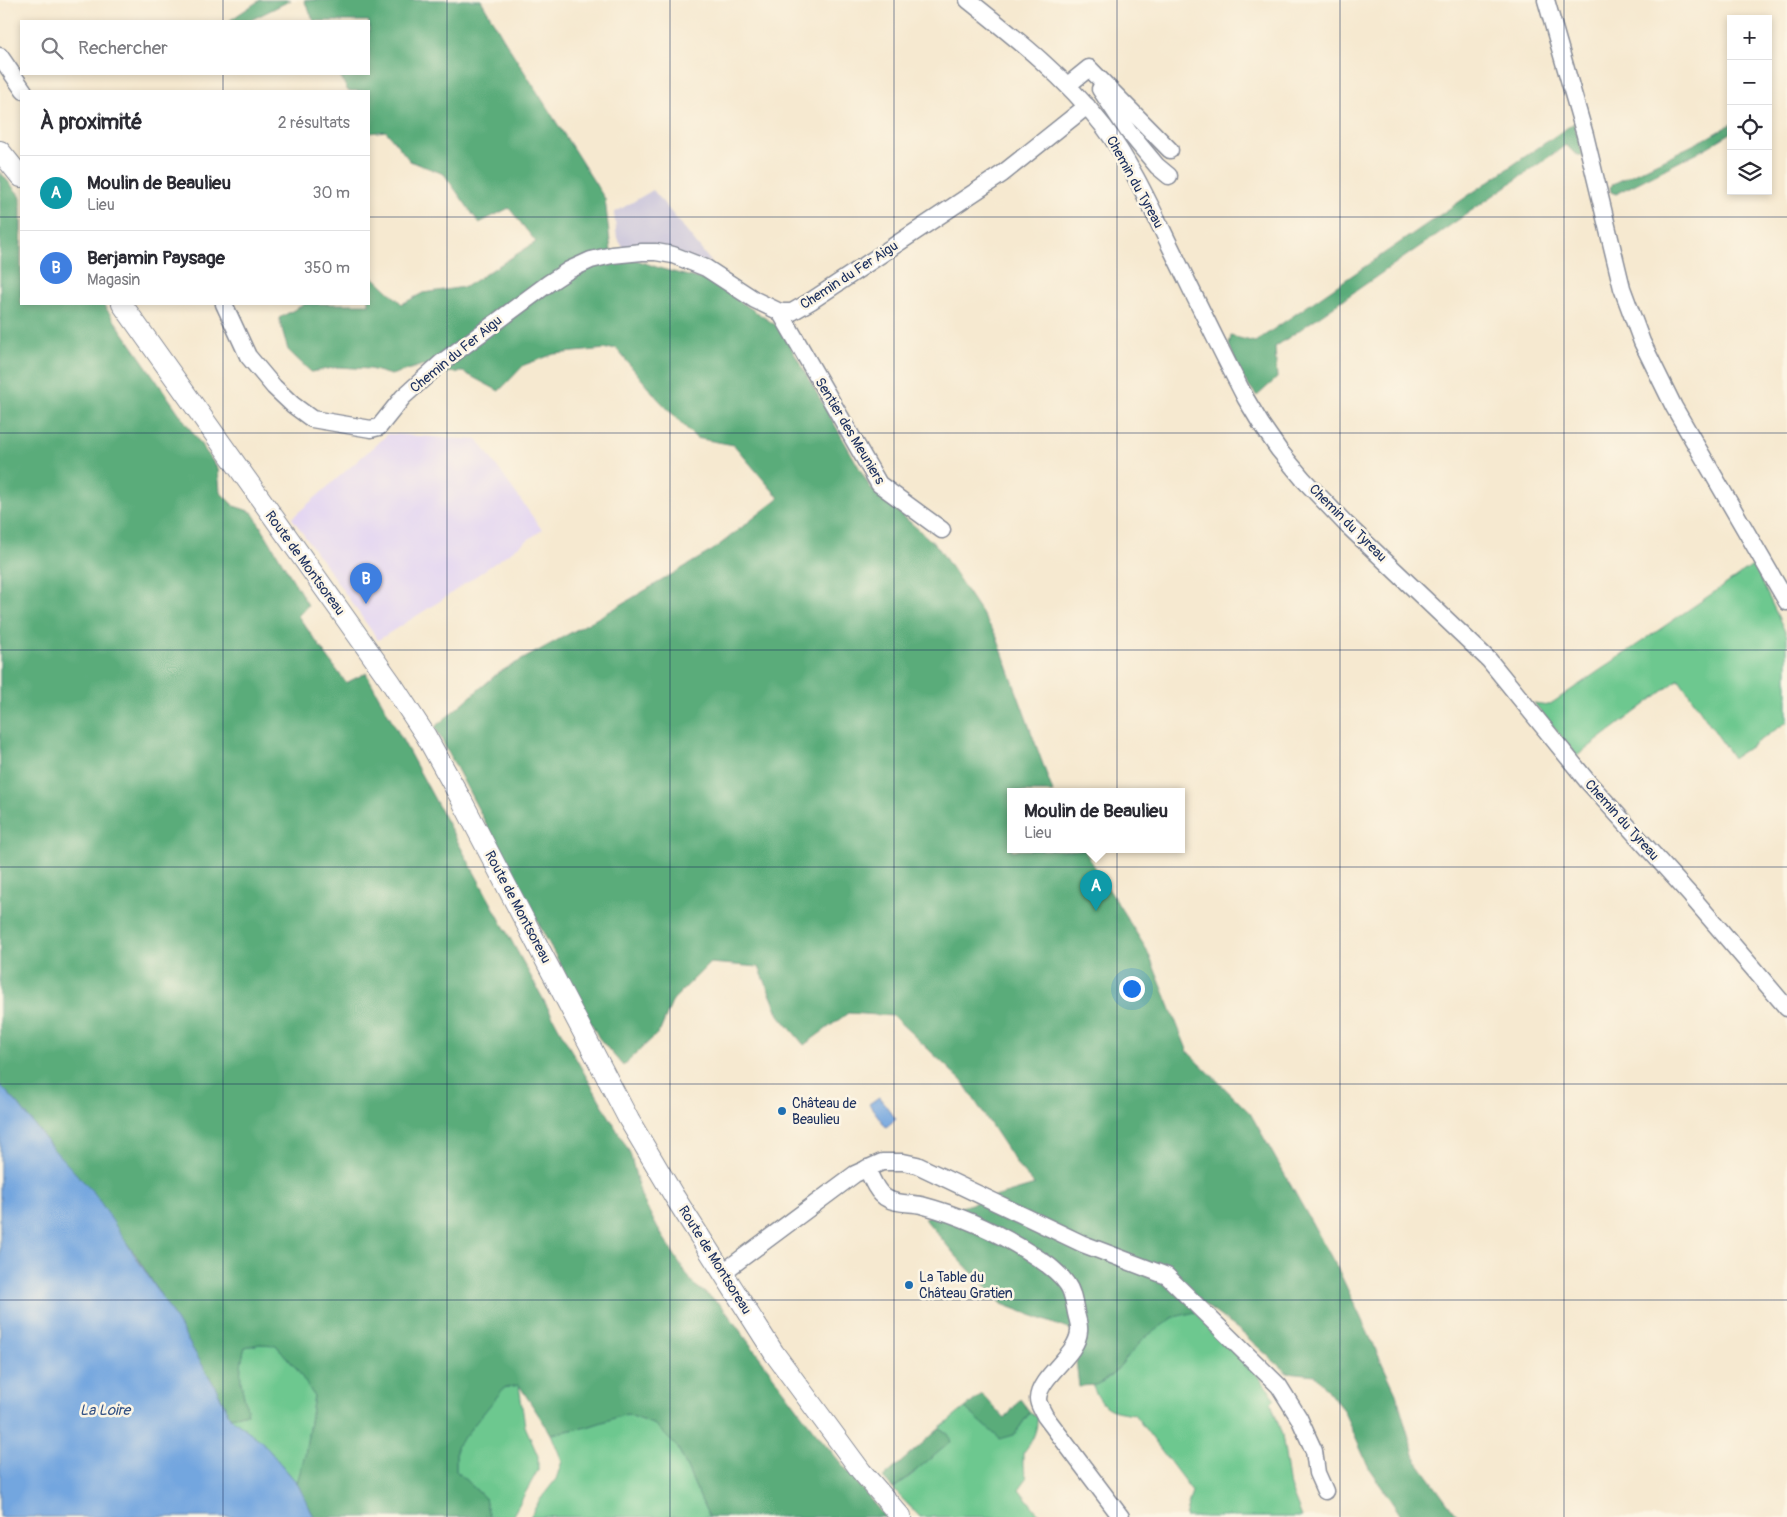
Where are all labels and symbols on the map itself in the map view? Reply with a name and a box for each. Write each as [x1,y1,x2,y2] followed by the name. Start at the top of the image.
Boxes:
[1103,133,1167,231] street label: Chemin du Tyreau
[797,237,901,313] street label: Chemin du Fer Aigu
[407,312,505,396] street label: Chemin du Fer Aigu
[811,375,889,488] street label: Sentier des Meuniers
[1306,481,1390,565] street label: Chemin du Tyreau
[261,508,349,618] street label: Route de Montsoreau
[350,563,382,604] pin: B
[1581,776,1663,864] street label: Chemin du Tyreau
[481,848,555,966] street label: Route de Montsoreau
[1080,870,1112,911] pin: A
[1119,976,1145,1002] your location
[792,1095,857,1128] place label: Château de Beaulieu
[776,1105,788,1117] marker: Château de Beaulieu
[675,1203,755,1317] street label: Route de Montsoreau
[919,1269,1013,1302] place label: La Table du Château Gratien
[903,1279,915,1291] marker: La Table du Château Gratien
[80,1401,132,1420] water label: La Loire

